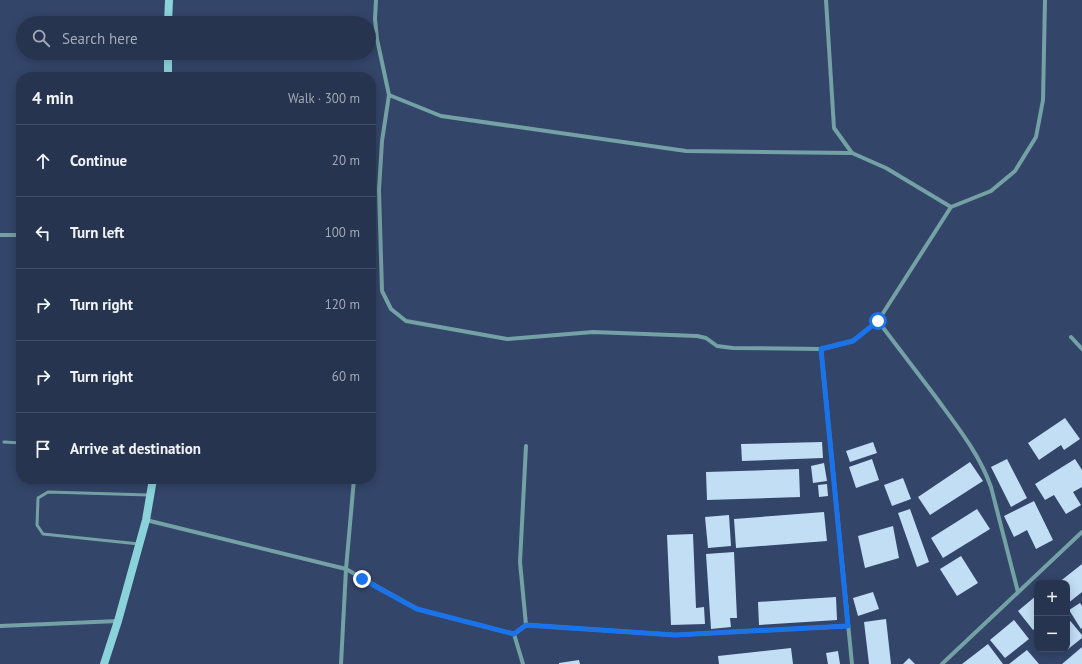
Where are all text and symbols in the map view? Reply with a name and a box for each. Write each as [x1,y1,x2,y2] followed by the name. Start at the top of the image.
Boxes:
[16,16,376,60] search box
[30,27,52,49] icon: search
[62,29,138,48] text: Search here
[32,87,73,109] text: 4 min
[288,90,360,107] text: Walk · 300 m
[32,150,54,172] icon: ahead
[70,151,127,170] text: Continue
[332,152,360,169] text: 20 m
[32,222,54,244] icon: left
[70,223,124,242] text: Turn left
[325,224,360,241] text: 100 m
[32,294,54,316] icon: right
[70,295,133,314] text: Turn right
[325,296,360,313] text: 120 m
[869,312,887,330] route start
[32,366,54,388] icon: right
[70,367,133,386] text: Turn right
[332,368,360,385] text: 60 m
[32,438,54,460] icon: arrive
[70,439,201,458] text: Arrive at destination
[353,570,371,588] route end
[1034,580,1070,652] map controls
[1034,580,1070,616] button: +
[1034,616,1070,652] button: −

